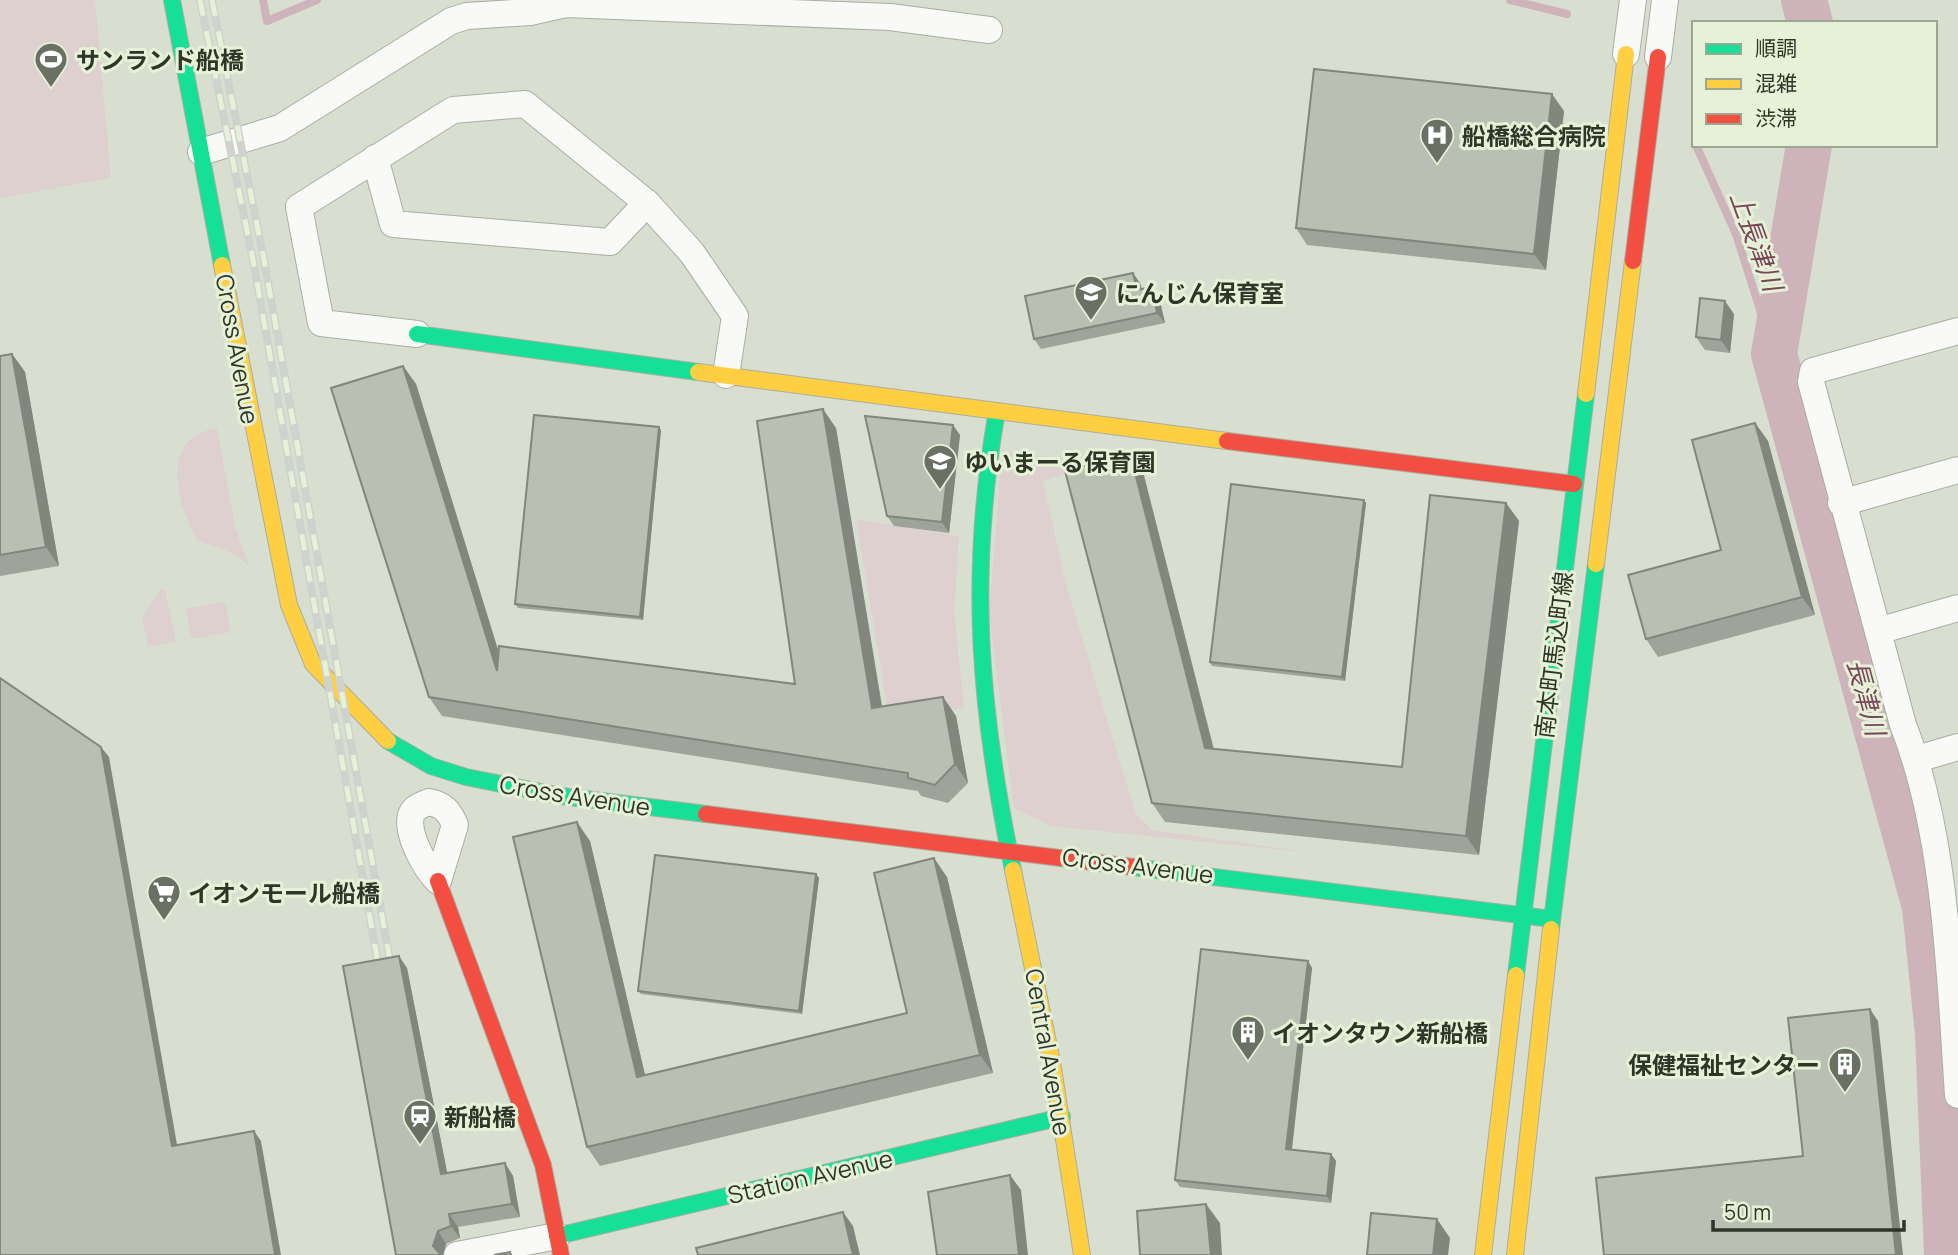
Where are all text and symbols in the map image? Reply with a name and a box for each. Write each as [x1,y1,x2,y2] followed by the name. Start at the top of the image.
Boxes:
[1692,21,1937,147] legend
[1755,34,1797,62] text: 順調
[32,40,70,89] sports icon: サンランド船橋
[76,43,244,76] place label: サンランド船橋
[1755,69,1797,97] text: 混雑
[1755,104,1797,132] text: 渋滞
[1418,116,1456,165] hospital icon: 船橋総合病院
[1462,119,1606,152] place label: 船橋総合病院
[1722,186,1793,299] water label: 上長津川
[209,271,267,427] street label: Cross Avenue
[1072,273,1110,322] school or university icon: にんじん保育室
[1116,276,1284,309] place label: にんじん保育室
[921,442,959,491] school or university icon: ゆいまーる保育園
[964,445,1156,478] place label: ゆいまーる保育園
[1526,570,1580,740] street label: 南本町馬込町線
[1840,655,1895,742] water label: 長津川
[497,767,653,823] street label: Cross Avenue
[1061,839,1215,891] street label: Cross Avenue
[145,873,183,922] supermarket icon: イオンモール船橋
[188,876,380,909] place label: イオンモール船橋
[1018,966,1080,1138] street label: Central Avenue
[1229,1013,1267,1062] building icon: イオンタウン新船橋
[1272,1016,1488,1049] place label: イオンタウン新船橋
[1826,1045,1864,1094] building icon: 保健福祉センター
[1628,1048,1820,1081] place label: 保健福祉センター
[401,1097,439,1146] station icon: 新船橋
[444,1100,516,1133] place label: 新船橋
[724,1141,896,1211] street label: Station Avenue
[1713,1188,1904,1232] scale bar
[1724,1198,1771,1226] text: 50 m

